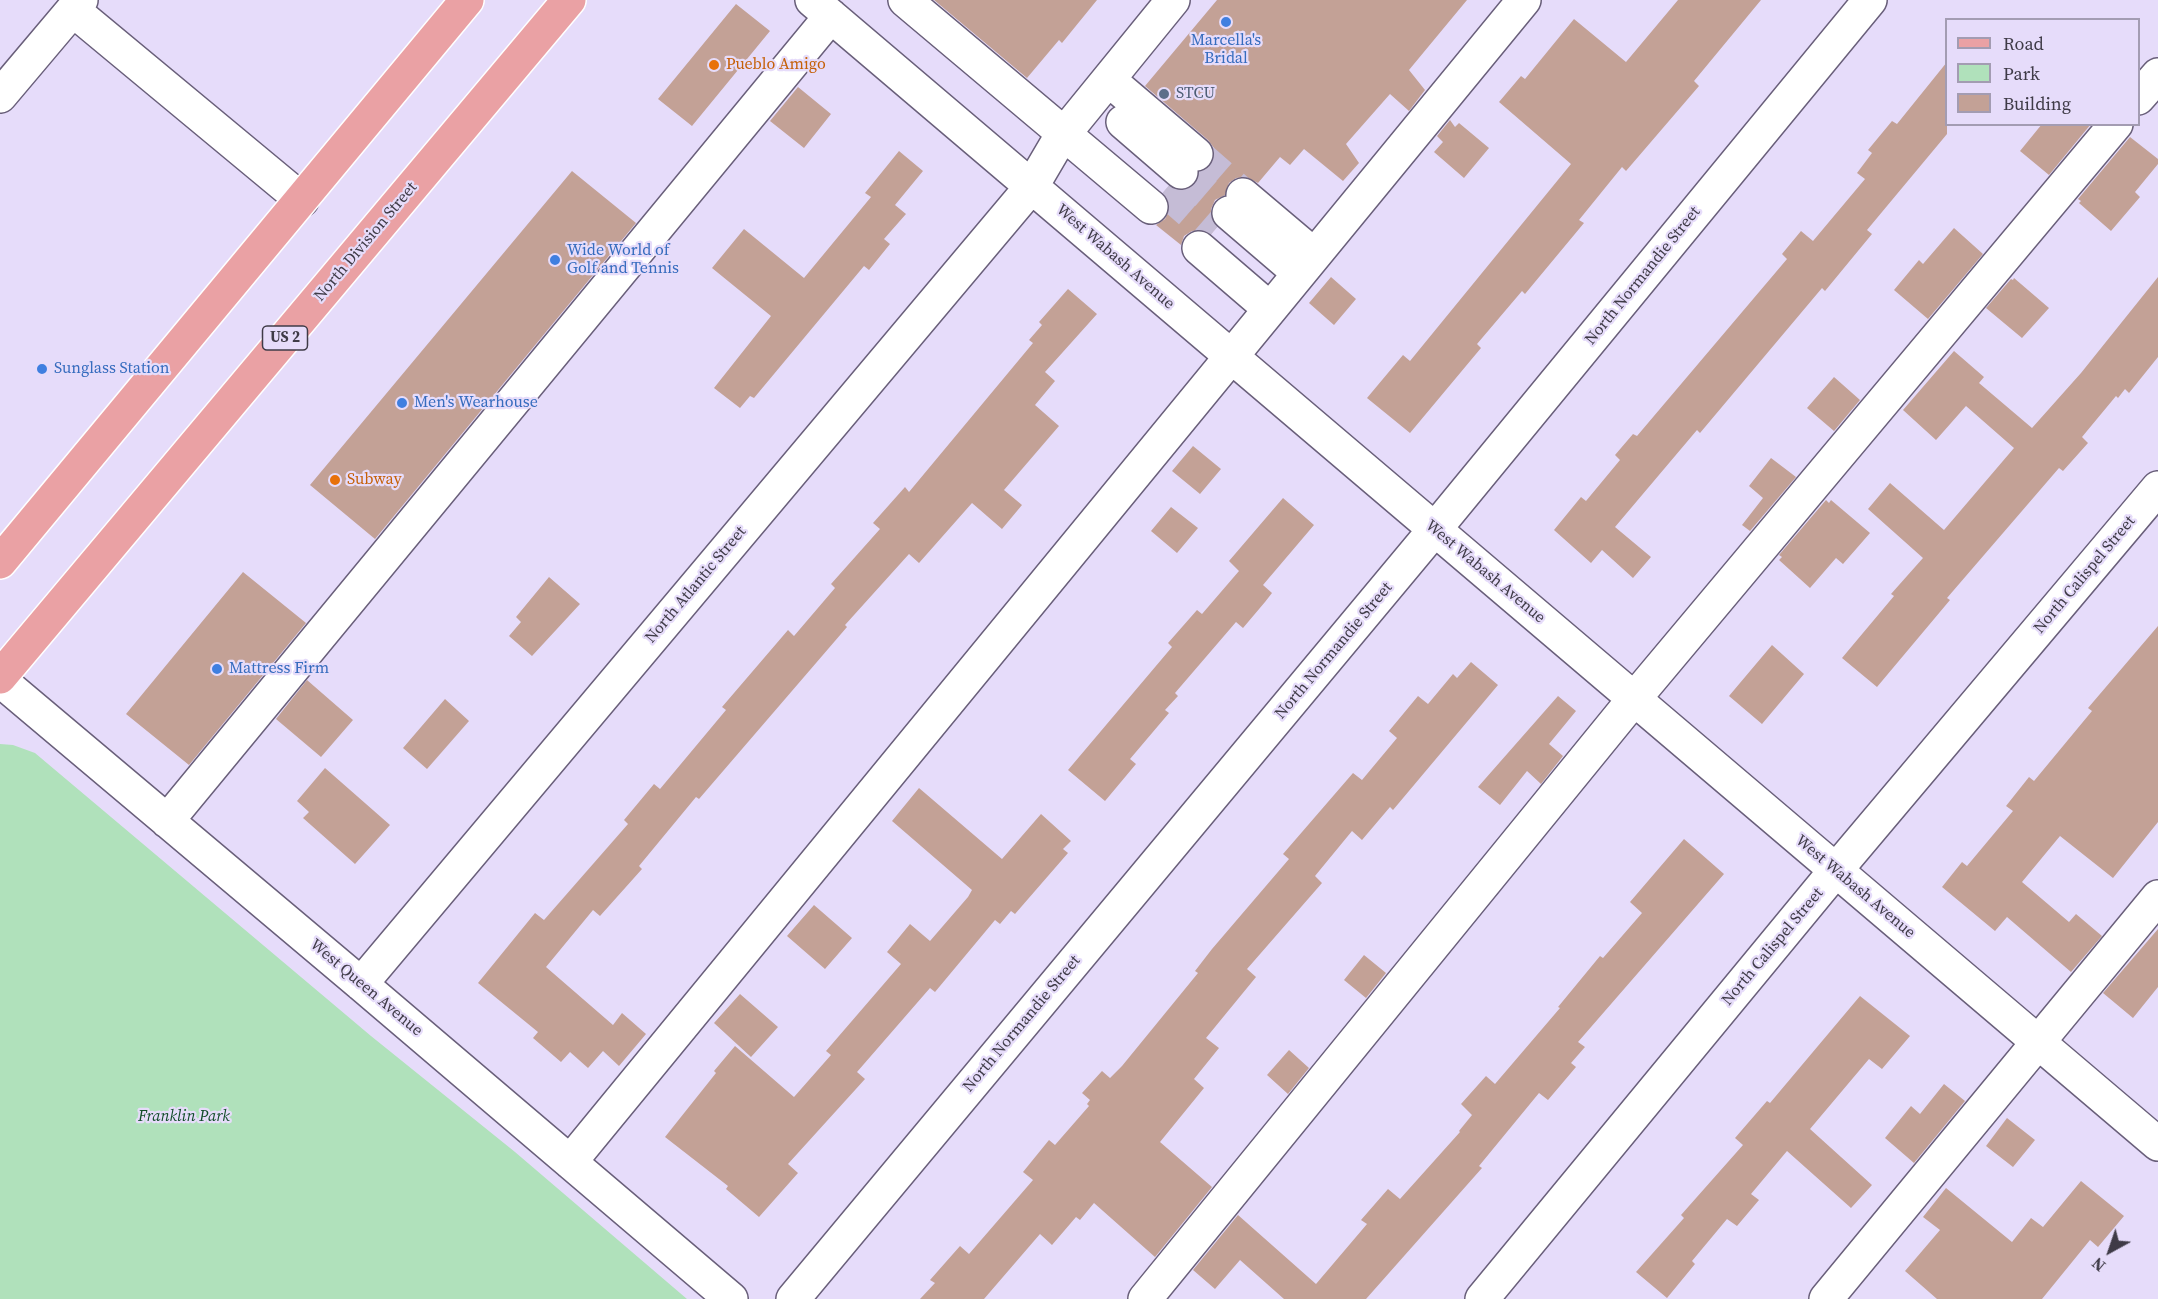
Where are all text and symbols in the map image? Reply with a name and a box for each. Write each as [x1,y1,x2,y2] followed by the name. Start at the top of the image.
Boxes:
[1219,15,1233,29] marker: Marcella's Bridal
[1945,18,2140,126] legend
[1191,31,1261,69] place label: Marcella's Bridal
[2003,31,2044,56] text: Road
[726,55,826,75] place label: Pueblo Amigo
[707,58,721,72] marker: Pueblo Amigo
[2003,61,2040,86] text: Park
[1176,84,1215,104] place label: STCU
[1157,87,1171,101] marker: STCU
[2003,91,2071,116] text: Building
[310,178,422,306] street label: North Division Street
[1052,200,1178,314] street label: West Wabash Avenue
[1581,203,1705,349] street label: North Normandie Street
[567,241,679,279] place label: Wide World of Golf and Tennis
[548,253,562,267] marker: Wide World of Golf and Tennis
[262,326,308,350] road number: US 2
[54,359,169,379] place label: Sunglass Station
[35,362,49,376] marker: Sunglass Station
[414,393,538,413] place label: Men's Wearhouse
[395,396,409,410] marker: Men's Wearhouse
[347,470,402,490] place label: Subway
[328,473,342,487] marker: Subway
[2030,512,2140,638] street label: North Calispel Street
[1421,516,1549,628] street label: West Wabash Avenue
[642,523,750,647] street label: North Atlantic Street
[1271,579,1397,723] street label: North Normandie Street
[229,659,329,679] place label: Mattress Firm
[210,662,224,676] marker: Mattress Firm
[1791,831,1919,943] street label: West Wabash Avenue
[1718,884,1828,1010] street label: North Calispel Street
[306,935,426,1041] street label: West Queen Avenue
[959,952,1085,1096] street label: North Normandie Street
[138,1107,230,1127] park label: Franklin Park
[2080,1221,2140,1281] north arrow
[2087,1253,2110,1277] text: N

